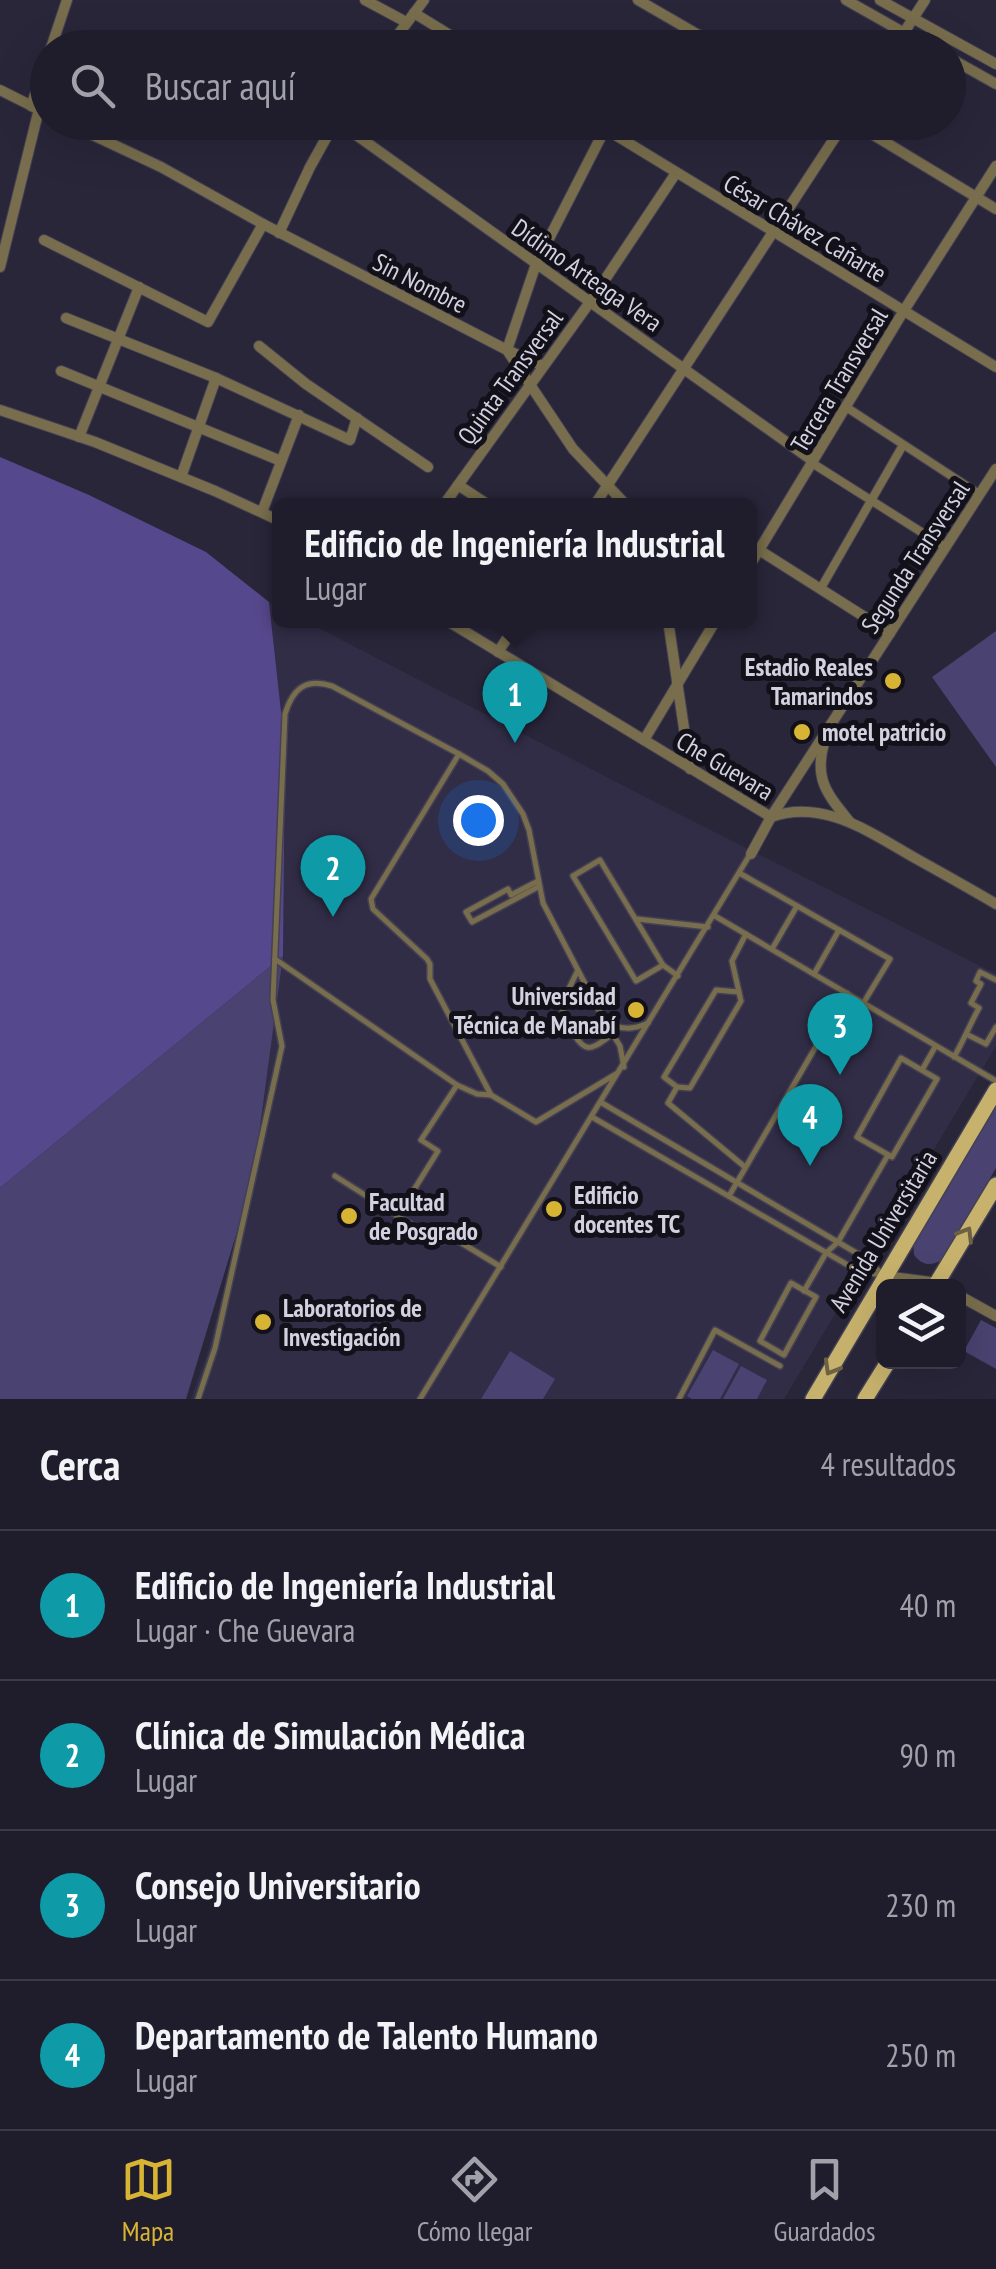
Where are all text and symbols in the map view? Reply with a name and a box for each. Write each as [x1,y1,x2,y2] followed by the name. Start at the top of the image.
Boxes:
[30,30,966,140] search box
[65,58,120,113] icon: search
[145,61,296,110] text: Buscar aquí
[718,167,892,289] street label: César Chávez Cañarte
[506,211,668,339] street label: Dídimo Arteaga Vera
[368,246,472,320] street label: Sin Nombre
[783,302,895,458] street label: Tercera Transversal
[450,303,570,451] street label: Quinta Transversal
[854,475,976,639] street label: Segunda Transversal
[272,498,757,628] popup
[305,518,724,567] text: Edificio de Ingeniería Industrial
[305,567,367,609] text: Lugar
[745,651,873,712] place label: Estadio Reales Tamarindos
[482,660,548,743] pin: 1
[882,670,904,692] marker: Estadio Reales Tamarindos
[822,716,946,748] place label: motel patricio
[791,721,813,743] marker: motel patricio
[671,725,779,807] street label: Che Guevara
[453,795,504,846] your location
[300,834,366,917] pin: 2
[454,980,616,1041] place label: Universidad Técnica de Manabí
[808,992,872,1075] pin: 3
[625,999,647,1021] marker: Universidad Técnica de Manabí
[778,1084,842,1166] pin: 4
[822,1144,944,1318] street label: Avenida Universitaria
[574,1179,681,1240] place label: Edificio docentes TC
[369,1186,478,1247] place label: Facultad de Posgrado
[543,1198,565,1220] marker: Edificio docentes TC
[338,1205,360,1227] marker: Facultad de Posgrado
[954,1227,973,1245] one-way arrow
[876,1279,966,1369] map controls
[876,1279,966,1369] button: layers
[283,1292,422,1353] place label: Laboratorios de Investigación
[252,1311,274,1333] marker: Laboratorios de Investigación
[824,1357,844,1375] one-way arrow
[40,1437,120,1492] text: Cerca
[821,1443,956,1485] text: 4 resultados
[135,1560,555,1609] text: Edificio de Ingeniería Industrial
[65,1584,80,1626] text: 1
[900,1584,956,1626] text: 40 m
[135,1609,355,1651] text: Lugar · Che Guevara
[135,1710,525,1759] text: Clínica de Simulación Médica
[65,1734,80,1776] text: 2
[900,1734,956,1776] text: 90 m
[135,1759,197,1801] text: Lugar
[135,1860,421,1909] text: Consejo Universitario
[65,1884,80,1926] text: 3
[885,1884,956,1926] text: 230 m
[135,1909,197,1951] text: Lugar
[135,2010,598,2059] text: Departamento de Talento Humano
[65,2034,80,2076] text: 4
[885,2034,956,2076] text: 250 m
[135,2059,197,2101] text: Lugar
[121,2152,176,2249] tab: Mapa
[417,2152,532,2249] tab: Cómo llegar
[774,2152,875,2249] tab: Guardados

